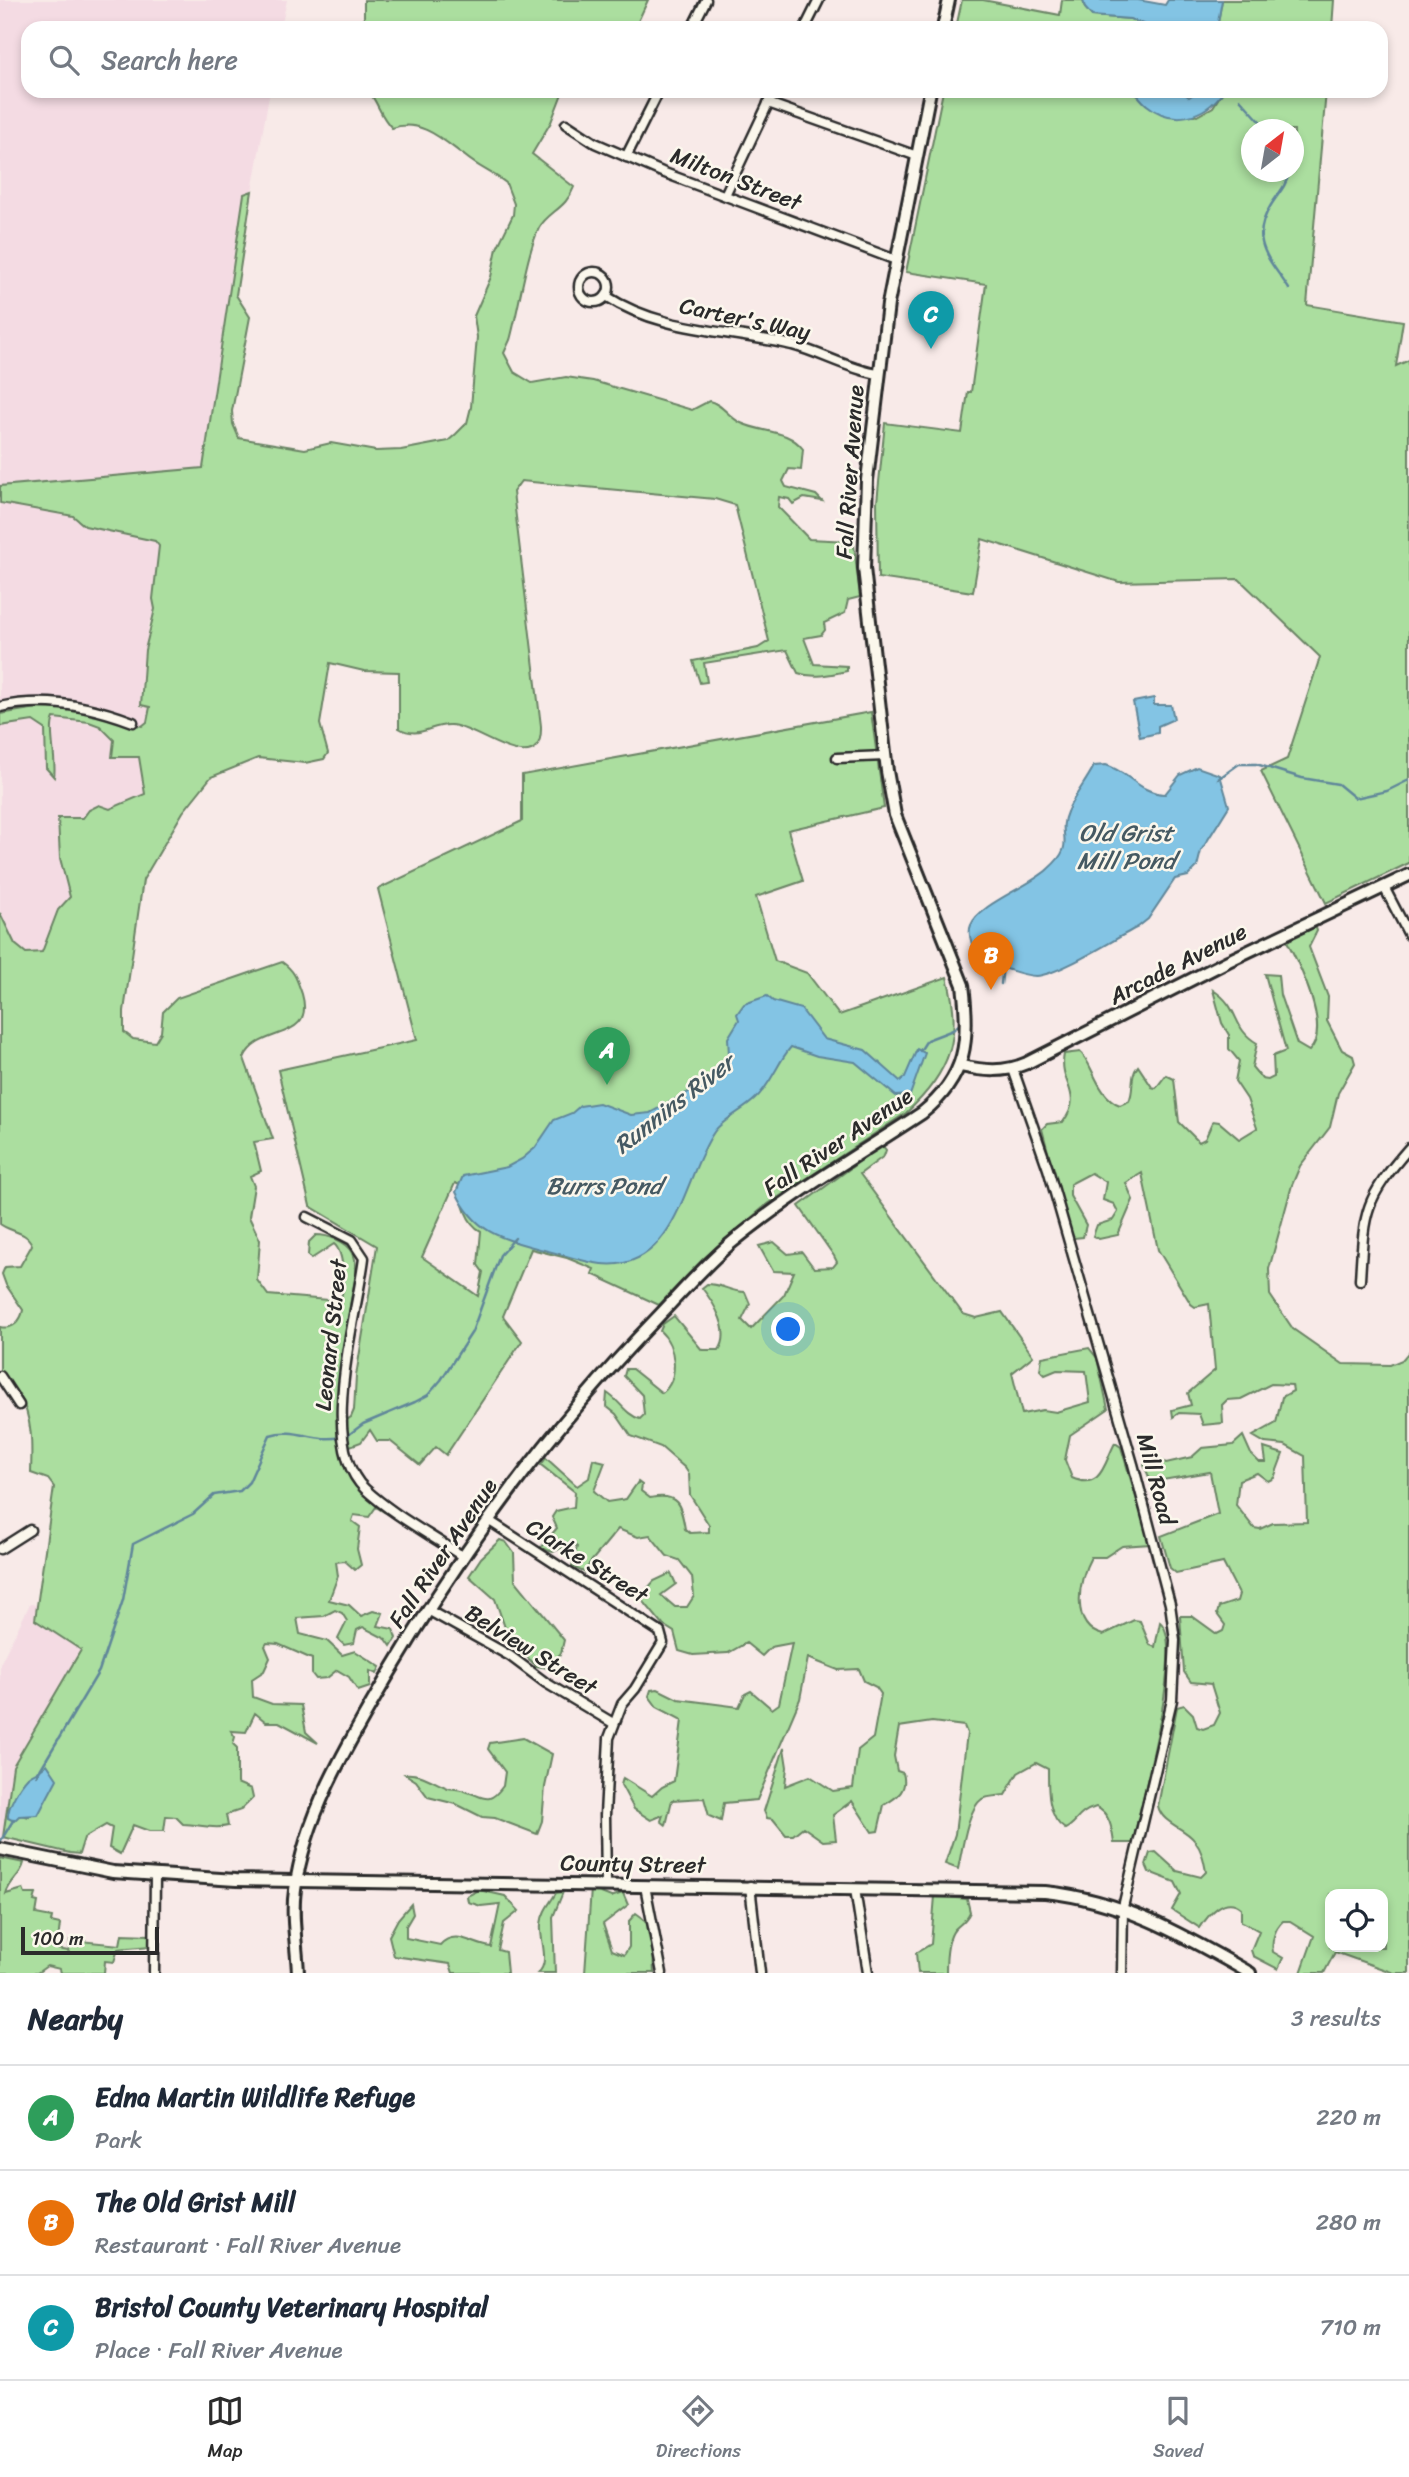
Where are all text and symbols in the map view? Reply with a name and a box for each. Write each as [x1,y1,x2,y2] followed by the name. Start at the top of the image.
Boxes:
[21,21,1388,98] search box
[101,37,238,83] text: Search here
[45,41,83,79] icon: search
[1241,119,1304,182] north arrow
[664,135,809,223] street label: Milton Street
[676,285,814,353] street label: Carter's Way
[908,291,954,349] pin: C
[823,384,877,560] street label: Fall River Avenue
[1077,812,1181,882] water label: Old Grist Mill Pond
[1101,911,1255,1017] street label: Arcade Avenue
[968,932,1014,990] pin: B
[584,1027,630,1085] pin: A
[604,1040,747,1165] water label: Runnins River
[754,1076,922,1208] street label: Fall River Avenue
[546,1165,668,1207] water label: Burrs Pond
[303,1255,360,1413] street label: Leonard Street
[771,1312,805,1346] your location
[1124,1429,1188,1531] street label: Mill Road
[377,1469,509,1637] street label: Fall River Avenue
[518,1507,658,1616] street label: Clarke Street
[457,1593,607,1708] street label: Belview Street
[560,1842,708,1886] street label: County Street
[1325,1889,1388,1952] map controls
[1325,1889,1388,1952] button: locate
[32,1922,84,1955] text: 100 m
[21,1924,159,1956] scale bar
[28,1992,123,2046] text: Nearby
[1291,1998,1381,2039] text: 3 results
[95,2074,415,2120] text: Edna Martin Wildlife Refuge
[43,2097,59,2138] text: A
[1316,2097,1381,2138] text: 220 m
[95,2120,142,2161] text: Park
[95,2179,295,2225] text: The Old Grist Mill
[44,2202,58,2243] text: B
[1316,2202,1381,2243] text: 280 m
[95,2225,401,2266] text: Restaurant · Fall River Avenue
[95,2284,488,2330] text: Bristol County Veterinary Hospital
[44,2307,58,2348] text: C
[1320,2307,1381,2348] text: 710 m
[95,2330,343,2371] text: Place · Fall River Avenue
[206,2392,244,2467] tab: Map
[656,2392,741,2467] tab: Directions
[1153,2392,1203,2467] tab: Saved

